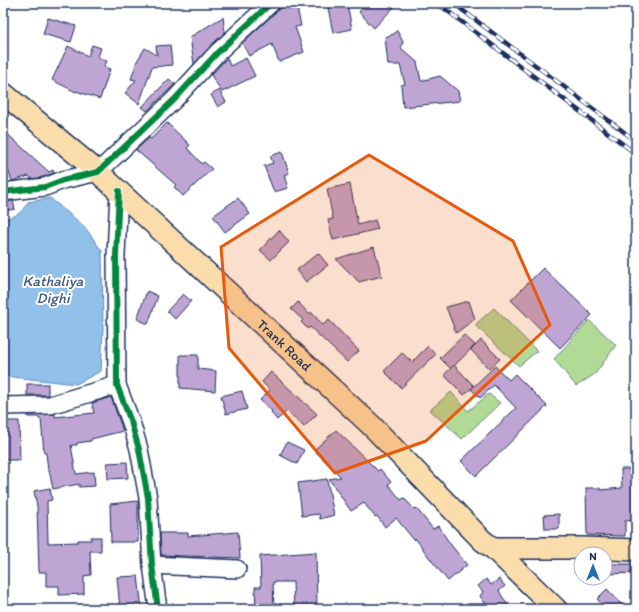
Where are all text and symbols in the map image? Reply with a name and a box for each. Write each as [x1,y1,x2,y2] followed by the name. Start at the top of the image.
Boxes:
[23,272,84,307] water label: Kathaliya Dighi
[253,316,315,375] street label: Trank Road
[573,546,613,586] north arrow
[589,550,597,563] text: N

